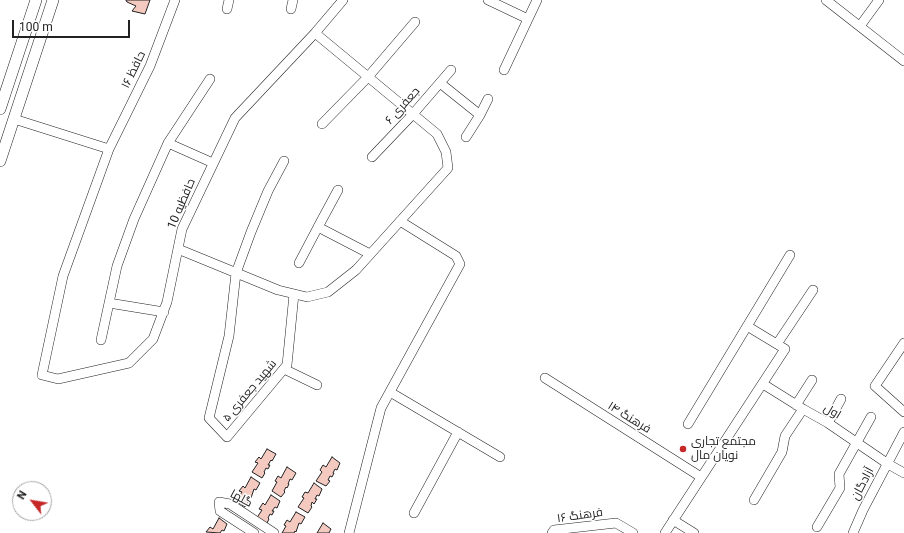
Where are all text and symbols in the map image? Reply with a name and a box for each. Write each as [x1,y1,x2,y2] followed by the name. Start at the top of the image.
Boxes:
[14,12,132,38] scale bar
[19,20,53,34] text: 100 m
[119,49,149,91] street label: حافظ ۱۶
[383,84,423,128] street label: جعفری ۶
[165,177,199,231] street label: حافظیه 10
[220,357,280,425] street label: شهید جعفری ۵
[605,399,653,437] street label: فرهنگ ۱۴
[821,401,843,423] street label: اول
[691,435,756,463] place label: مجتمع تجاری نویان مال
[678,444,688,454] marker: مجتمع تجاری نویان مال
[848,465,878,503] street label: آزادگان
[12,481,52,521] north arrow
[227,487,255,511] street label: گلها
[15,488,30,502] text: N
[556,506,604,526] street label: فرهنگ ۱۶

